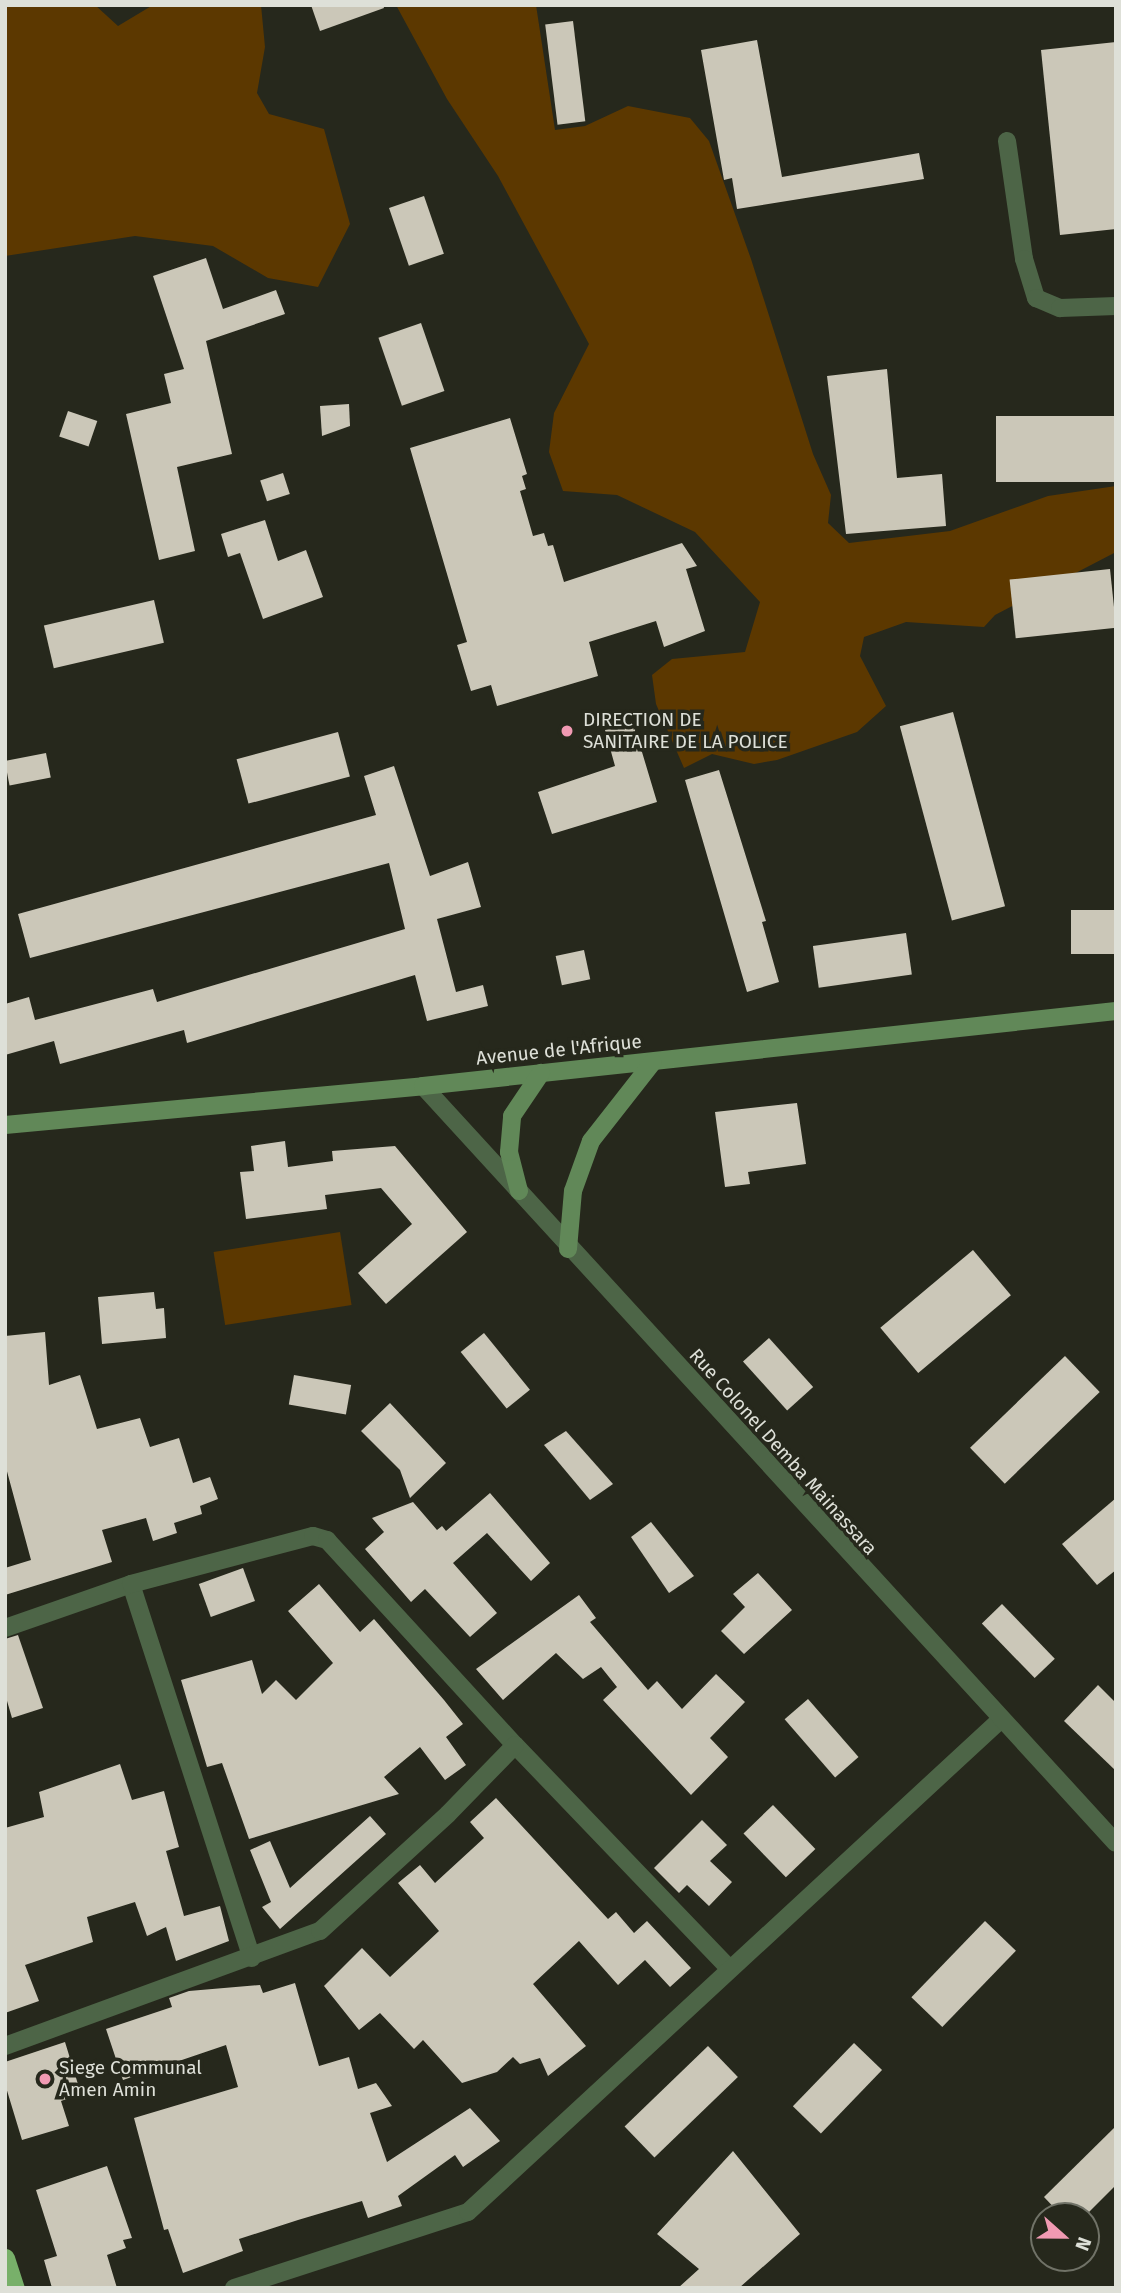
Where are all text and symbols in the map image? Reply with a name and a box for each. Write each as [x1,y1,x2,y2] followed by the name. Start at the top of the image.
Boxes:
[583,709,788,753] place label: DIRECTION DE SANITAIRE DE LA POLICE
[557,721,577,741] marker: DIRECTION DE SANITAIRE DE LA POLICE
[475,1030,643,1070] street label: Avenue de l'Afrique
[684,1344,882,1560] street label: Rue Colonel Demba Mainassara
[59,2057,202,2101] place label: Siege Communal Amen Amin
[37,2071,53,2087] marker: Siege Communal Amen Amin
[1030,2202,1100,2272] north arrow
[1070,2234,1096,2254] text: N

